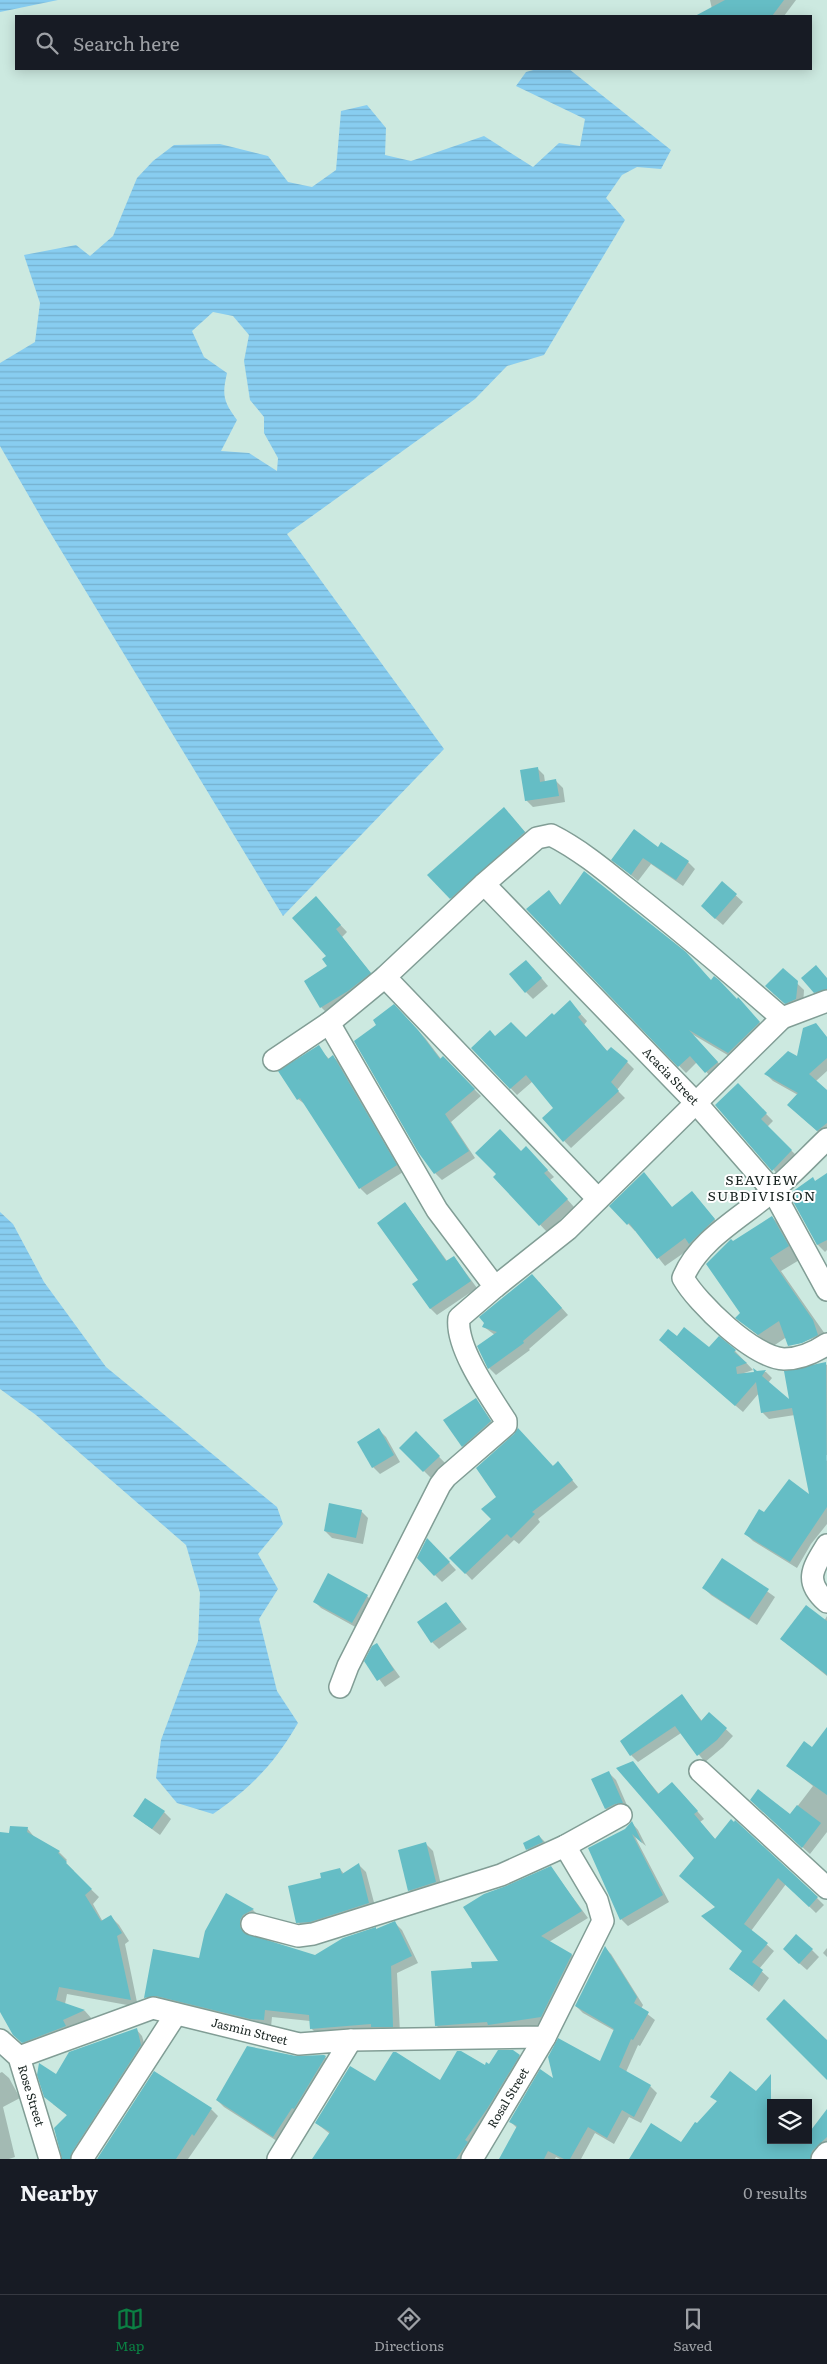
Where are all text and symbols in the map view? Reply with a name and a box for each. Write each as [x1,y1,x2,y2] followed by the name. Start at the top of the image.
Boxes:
[15,15,812,70] search box
[33,29,61,57] icon: search
[73,29,180,57] text: Search here
[639,1043,704,1109] street label: Acacia Street
[708,1169,816,1205] district label: SEAVIEW SUBDIVISION
[209,2013,290,2049] street label: Jasmin Street
[14,2062,50,2129] street label: Rose Street
[482,2064,533,2131] street label: Rosal Street
[767,2099,812,2144] map controls
[767,2099,812,2144] button: layers
[20,2176,98,2207] text: Nearby
[743,2180,807,2204] text: 0 results
[115,2305,145,2355] tab: Map
[374,2305,444,2355] tab: Directions
[673,2305,712,2355] tab: Saved

